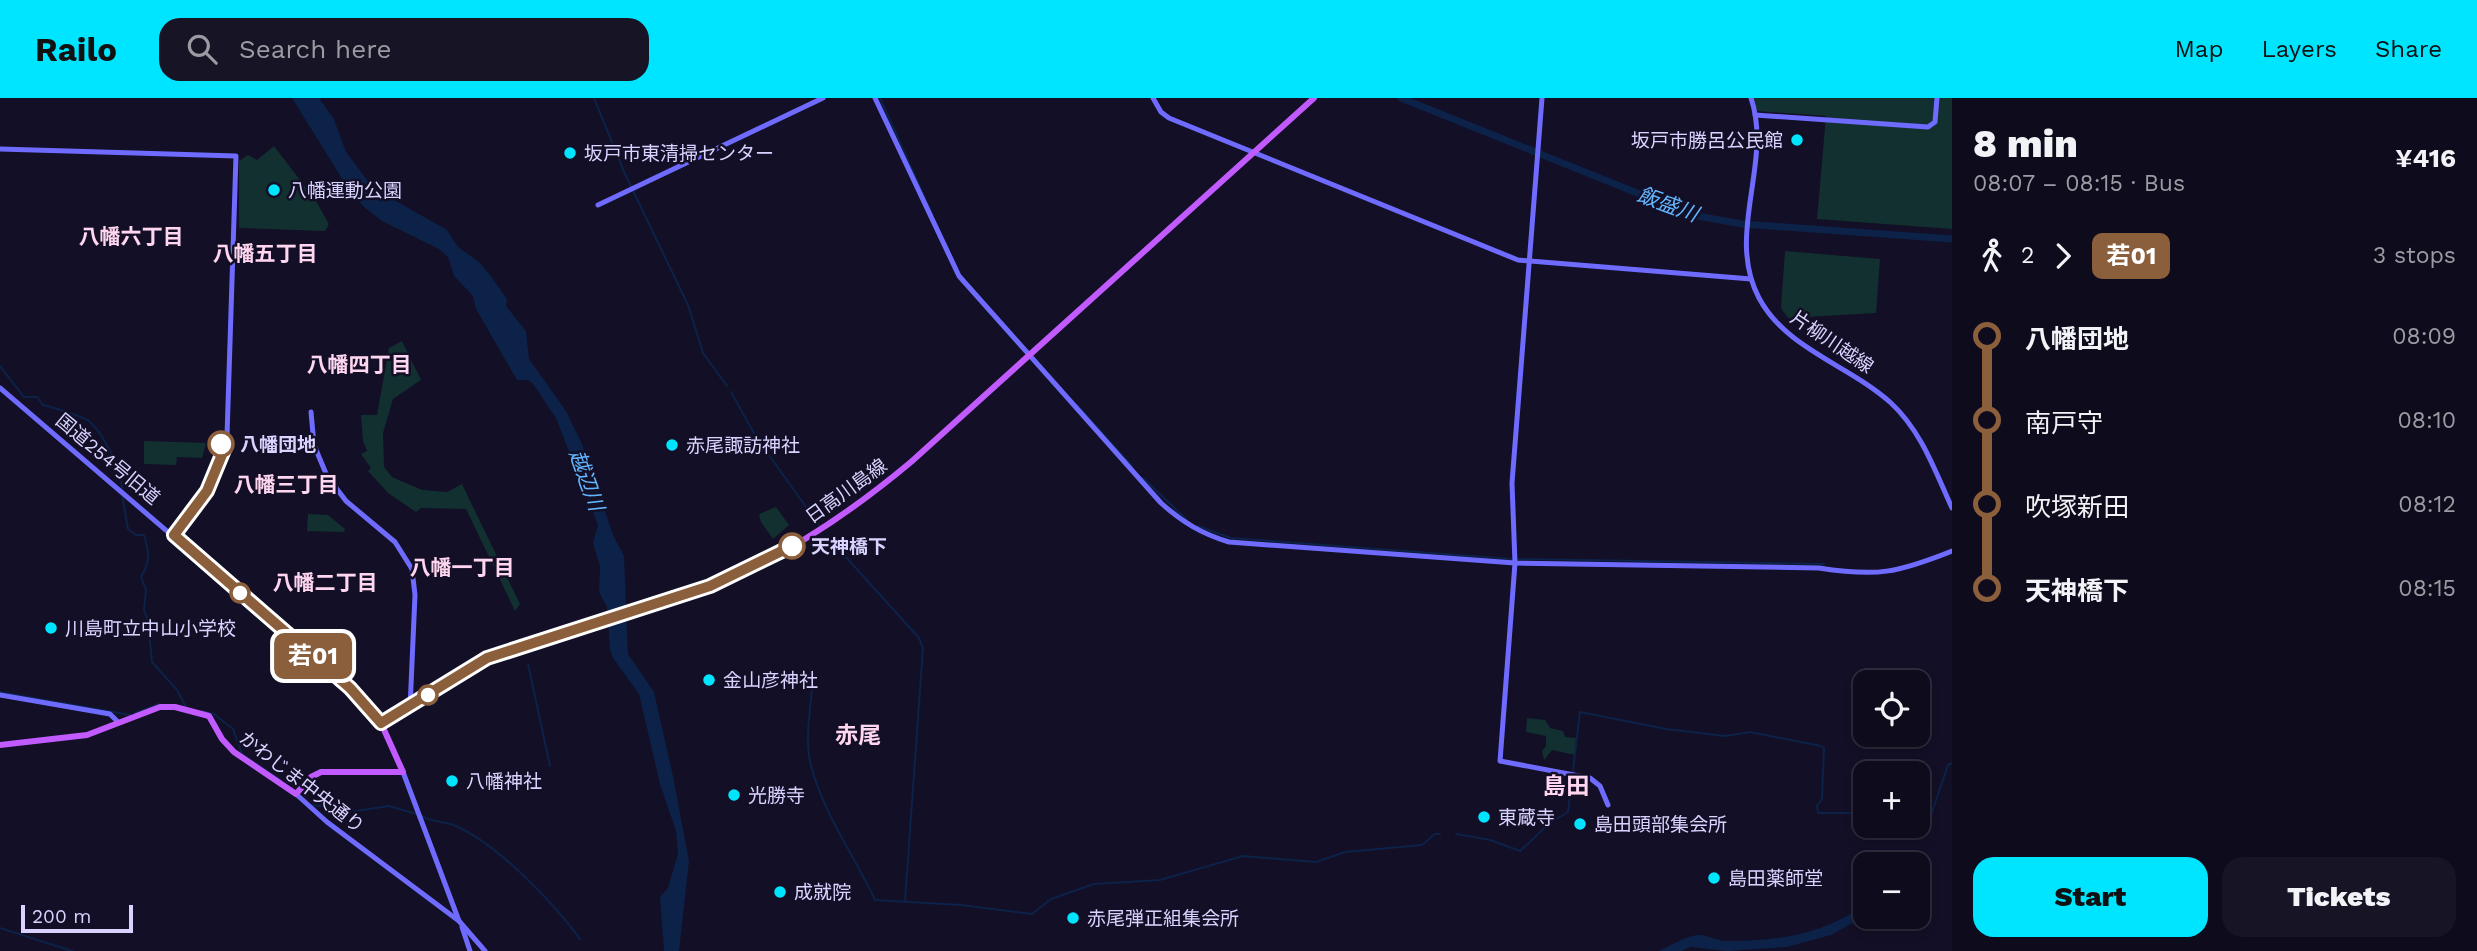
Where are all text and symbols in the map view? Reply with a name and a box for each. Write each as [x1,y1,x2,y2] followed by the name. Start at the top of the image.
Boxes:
[159,18,649,81] search box
[35,30,117,69] text: Railo
[183,30,221,68] icon: search
[239,34,391,64] text: Search here
[2175,35,2223,63] text: Map
[2261,35,2337,63] text: Layers
[2375,35,2442,63] text: Share
[1973,122,2078,166] text: 8 min
[1631,129,1783,152] place label: 坂戸市勝呂公民館
[1789,132,1805,148] marker: 坂戸市勝呂公民館
[584,142,774,165] place label: 坂戸市東清掃センター
[2395,143,2456,173] text: ¥416
[562,145,578,161] marker: 坂戸市東清掃センター
[1973,170,2185,197] text: 08:07 – 08:15 · Bus
[288,179,402,202] place label: 八幡運動公園
[1634,181,1704,227] water label: 飯盛川
[266,182,282,198] marker: 八幡運動公園
[79,224,184,249] district label: 八幡六丁目
[1973,237,2011,275] icon: walk
[2044,237,2082,275] icon: forward
[213,241,318,266] district label: 八幡五丁目
[2021,242,2034,269] text: 2
[2106,242,2156,270] text: 若01
[2373,242,2456,269] text: 3 stops
[1786,306,1878,378] street label: 片柳川越線
[2392,323,2456,350] text: 08:09
[2025,324,2129,354] text: 八幡団地
[307,352,412,377] district label: 八幡四丁目
[2397,407,2456,434] text: 08:10
[2025,408,2103,438] text: 南戸守
[51,409,165,509] street label: 国道254号旧道
[208,431,234,457] marker: 八幡団地
[240,433,316,456] place label: 八幡団地
[686,434,800,457] place label: 赤尾諏訪神社
[664,437,680,453] marker: 赤尾諏訪神社
[564,446,610,516] water label: 越辺川
[801,454,891,528] street label: 日高川島線
[234,472,339,497] district label: 八幡三丁目
[2398,491,2456,518] text: 08:12
[2025,492,2129,522] text: 吹塚新田
[779,533,805,559] marker: 天神橋下
[811,535,887,558] place label: 天神橋下
[410,555,515,580] district label: 八幡一丁目
[273,570,378,595] district label: 八幡二丁目
[2398,575,2456,602] text: 08:15
[2025,576,2129,606] text: 天神橋下
[230,583,250,603] unlabelled marker
[65,617,236,640] place label: 川島町立中山小学校
[43,620,59,636] marker: 川島町立中山小学校
[273,633,353,679] line badge: 若01
[288,642,338,670] text: 若01
[723,669,818,692] place label: 金山彦神社
[1853,670,1930,929] map controls
[1853,670,1930,747] button: locate
[701,672,717,688] marker: 金山彦神社
[418,685,438,705] unlabelled marker
[835,722,881,749] district label: 赤尾
[235,726,369,838] street label: かわじま中央通り
[1853,761,1930,838] button: +
[466,770,542,793] place label: 八幡神社
[444,773,460,789] marker: 八幡神社
[1543,773,1589,800] district label: 島田
[748,784,805,807] place label: 光勝寺
[726,787,742,803] marker: 光勝寺
[1498,806,1555,829] place label: 東蔵寺
[1476,809,1492,825] marker: 東蔵寺
[1594,813,1727,836] place label: 島田頭部集会所
[1572,816,1588,832] marker: 島田頭部集会所
[1853,852,1930,929] button: −
[1973,857,2208,937] button: Start
[2222,857,2456,937] button: Tickets
[1728,867,1823,890] place label: 島田薬師堂
[1706,870,1722,886] marker: 島田薬師堂
[794,881,851,904] place label: 成就院
[772,884,788,900] marker: 成就院
[21,902,133,934] scale bar
[32,905,91,928] text: 200 m
[1087,907,1239,930] place label: 赤尾弾正組集会所
[1065,910,1081,926] marker: 赤尾弾正組集会所

